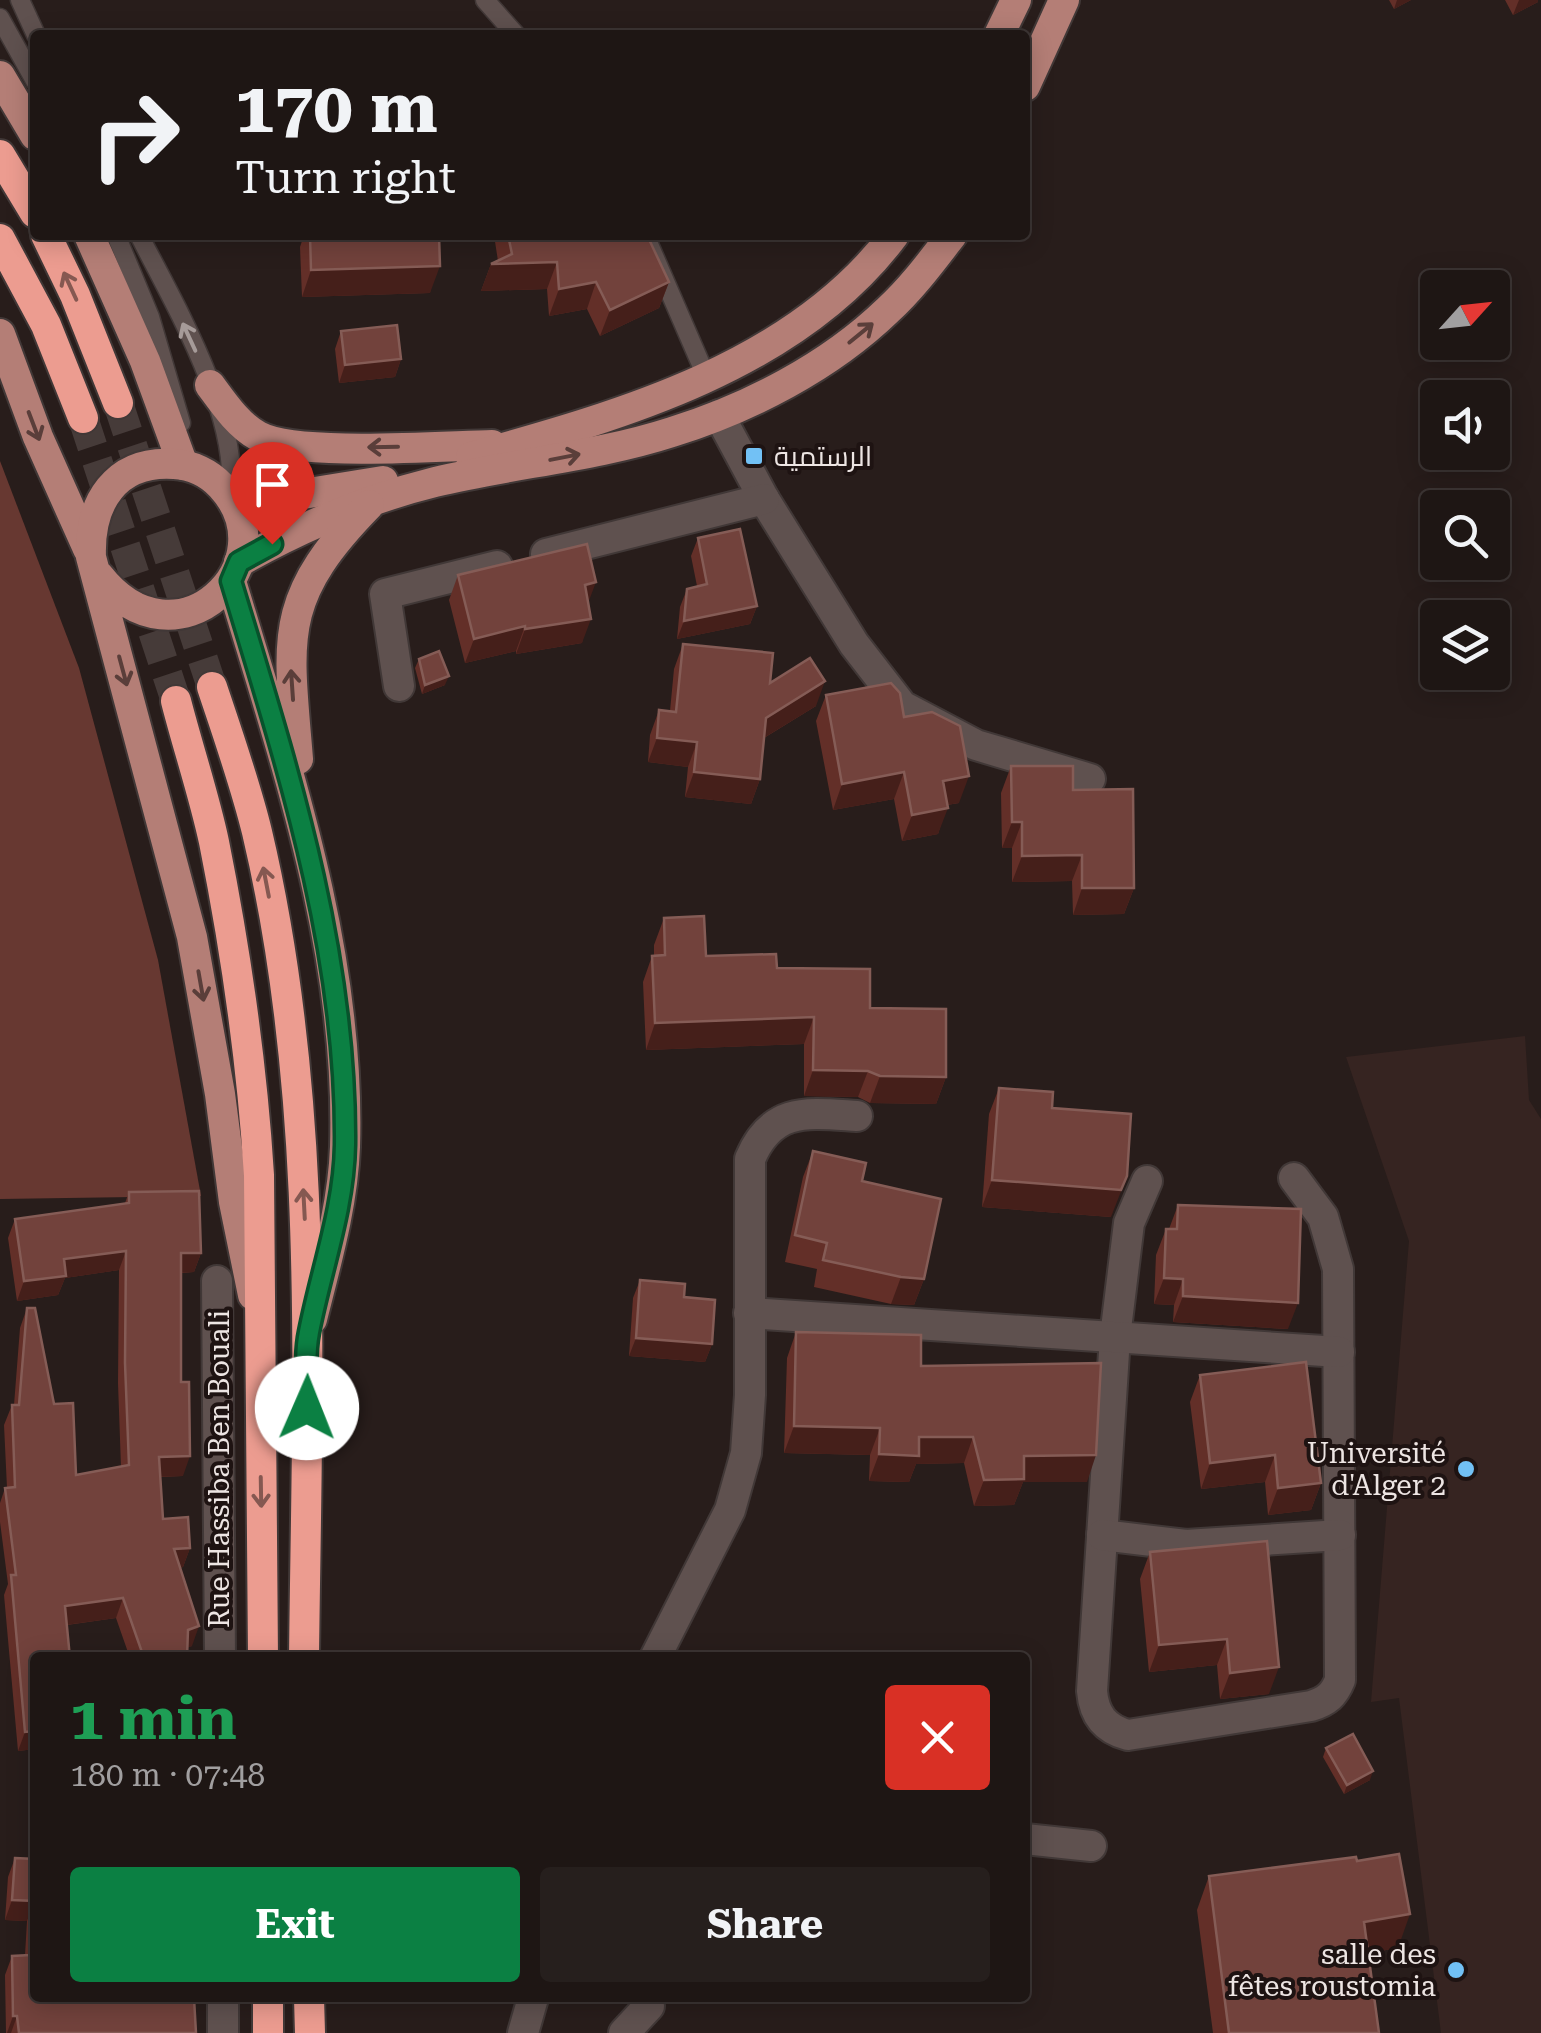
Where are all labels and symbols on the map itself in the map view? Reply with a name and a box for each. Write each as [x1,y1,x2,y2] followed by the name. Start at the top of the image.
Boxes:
[1420,270,1510,360] north arrow
[60,272,79,302] one-way arrow
[847,322,874,344] one-way arrow
[178,323,197,353] one-way arrow
[27,410,45,440] one-way arrow
[367,437,399,456] one-way arrow
[774,440,872,473] place label: الرستمية
[230,442,315,545] pin
[743,445,765,467] marker: الرستمية
[548,447,581,466] one-way arrow
[115,655,134,686] one-way arrow
[282,670,301,702] one-way arrow
[256,866,275,899] one-way arrow
[192,969,211,1002] one-way arrow
[294,1189,313,1221] one-way arrow
[203,1310,236,1628] street label: Rue Hassiba Ben Bouali
[255,1356,359,1460] position arrow
[1307,1437,1446,1502] place label: Université d'Alger 2
[1455,1458,1477,1480] marker: Université d'Alger 2
[252,1474,270,1507] one-way arrow
[1228,1938,1436,2003] place label: salle des fêtes roustomia
[1445,1959,1467,1981] marker: salle des fêtes roustomia

